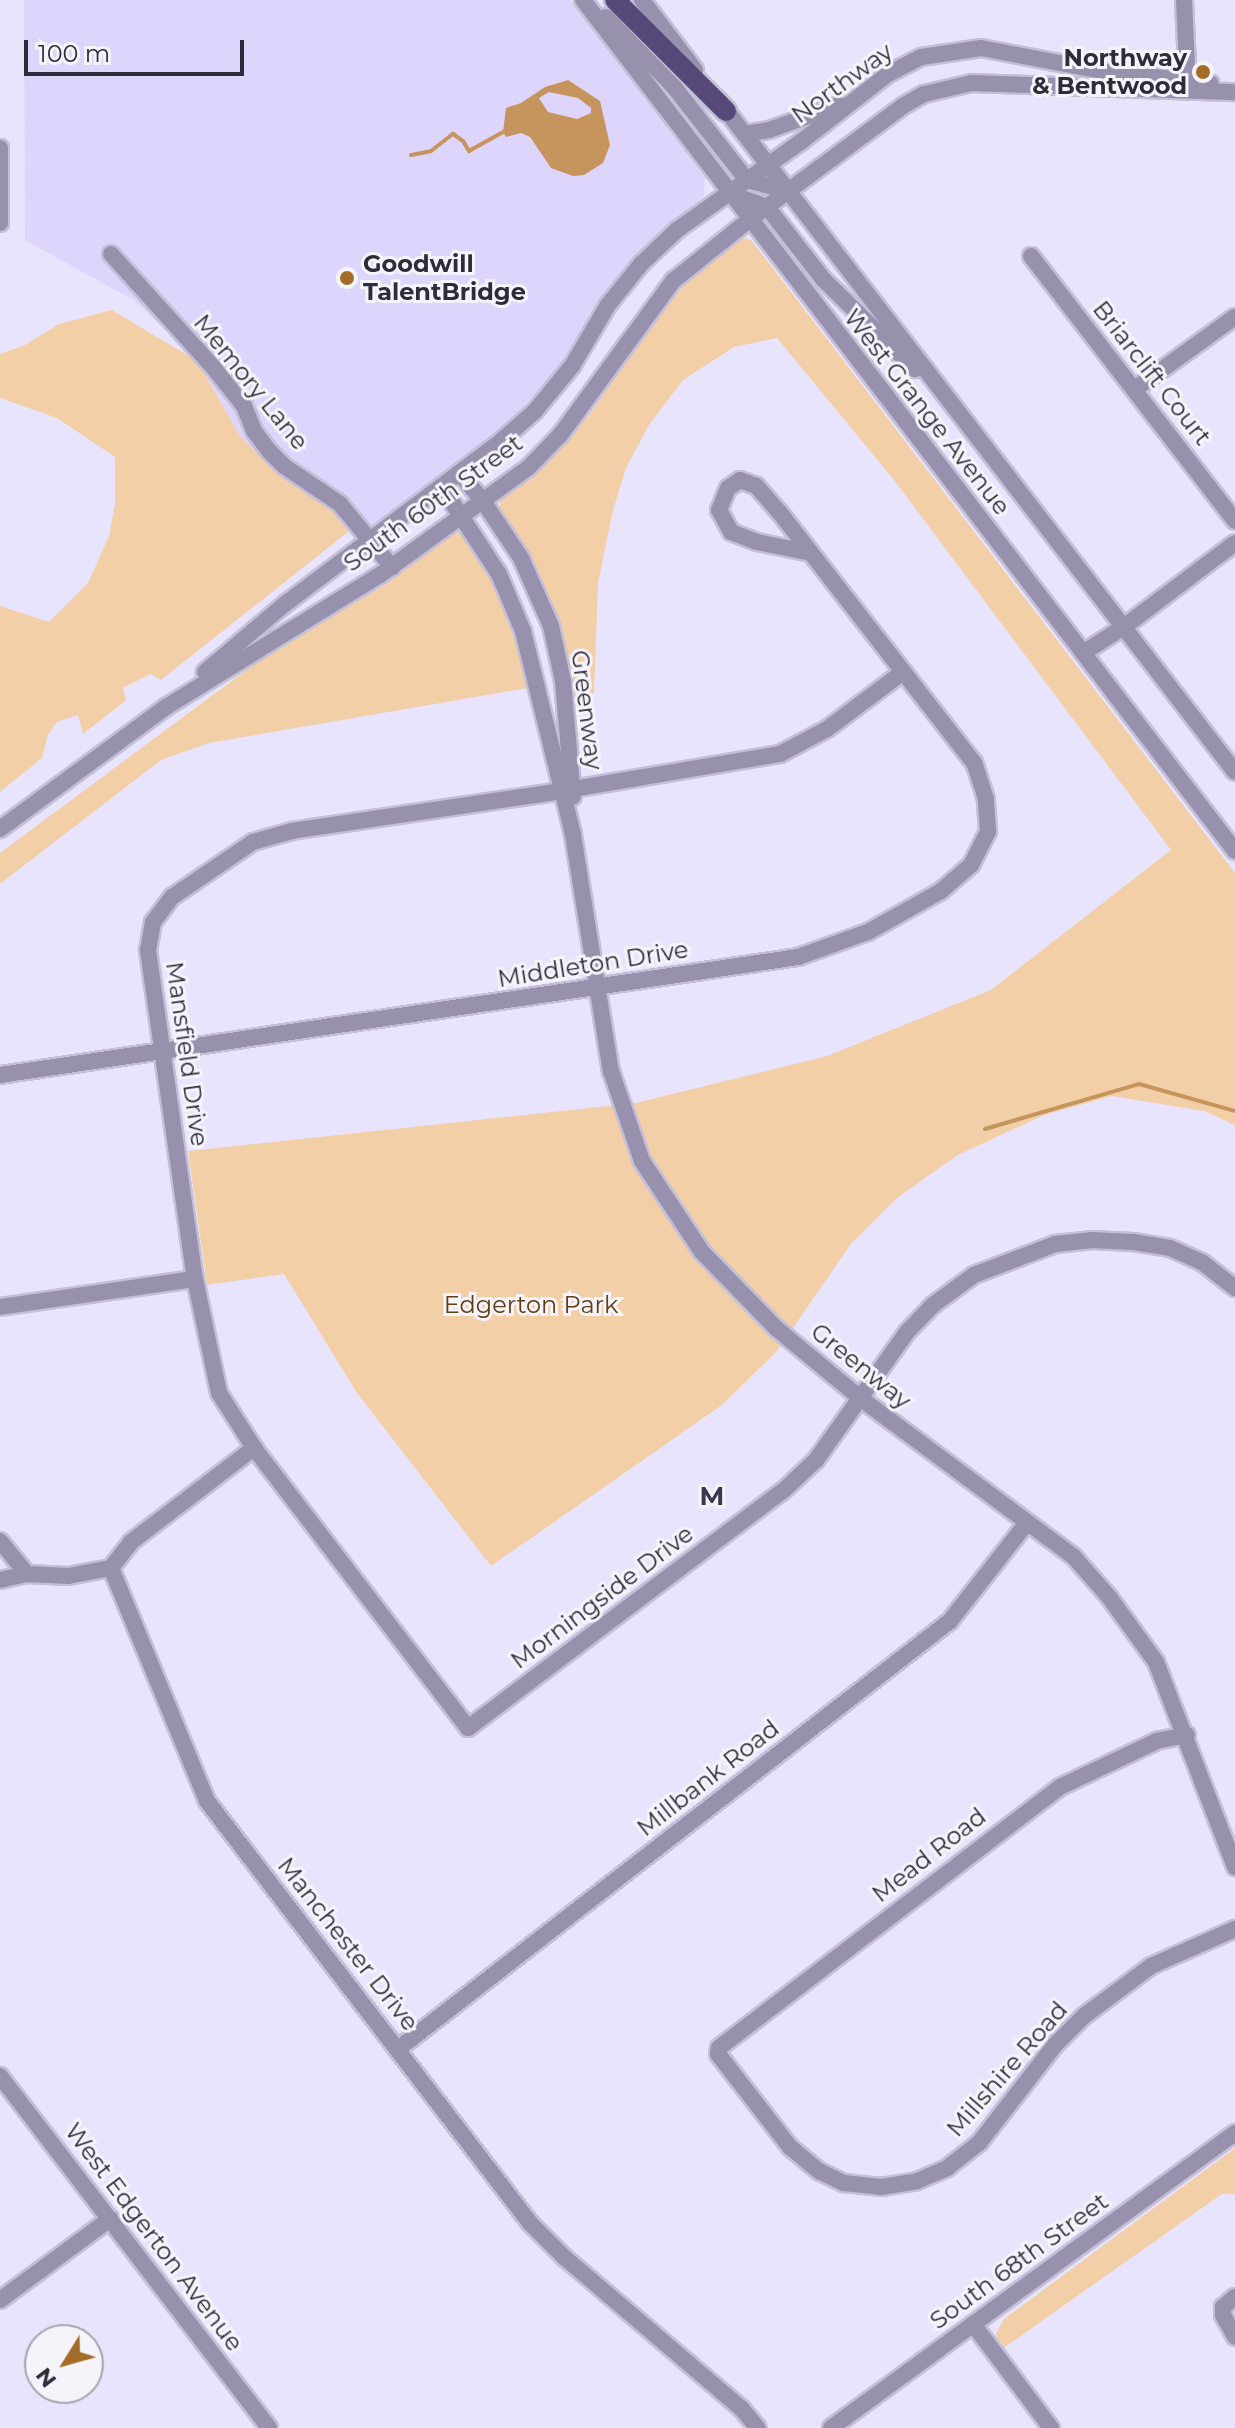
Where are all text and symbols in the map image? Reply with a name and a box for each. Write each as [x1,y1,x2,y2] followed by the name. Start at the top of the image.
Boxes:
[28,24,248,74] scale bar
[786,37,898,129] street label: Northway
[38,39,110,68] text: 100 m
[1032,44,1187,100] place label: Northway & Bentwood
[1194,63,1212,81] marker: Northway & Bentwood
[363,250,526,306] place label: Goodwill TalentBridge
[338,269,356,287] marker: Goodwill TalentBridge
[1087,295,1217,451] street label: Briarclift Court
[838,303,1016,521] street label: West Grange Avenue
[188,309,314,455] street label: Memory Lane
[338,429,528,577] street label: South 60th Street
[565,649,609,771] street label: Greenway
[496,935,690,993] street label: Middleton Drive
[160,960,214,1148] street label: Mansfield Drive
[444,1291,618,1319] park label: Edgerton Park
[805,1317,917,1415] street label: Greenway
[700,1481,724,1513] district label: M
[505,1519,699,1675] street label: Morningside Drive
[631,1714,785,1842] street label: Millbank Road
[866,1802,992,1908] street label: Mead Road
[272,1852,424,2036] street label: Manchester Drive
[941,1996,1073,2142] street label: Millshire Road
[59,2117,249,2357] street label: West Edgerton Avenue
[924,2187,1114,2335] street label: South 68th Street
[24,2324,104,2404] north arrow
[30,2362,62,2393] text: N

